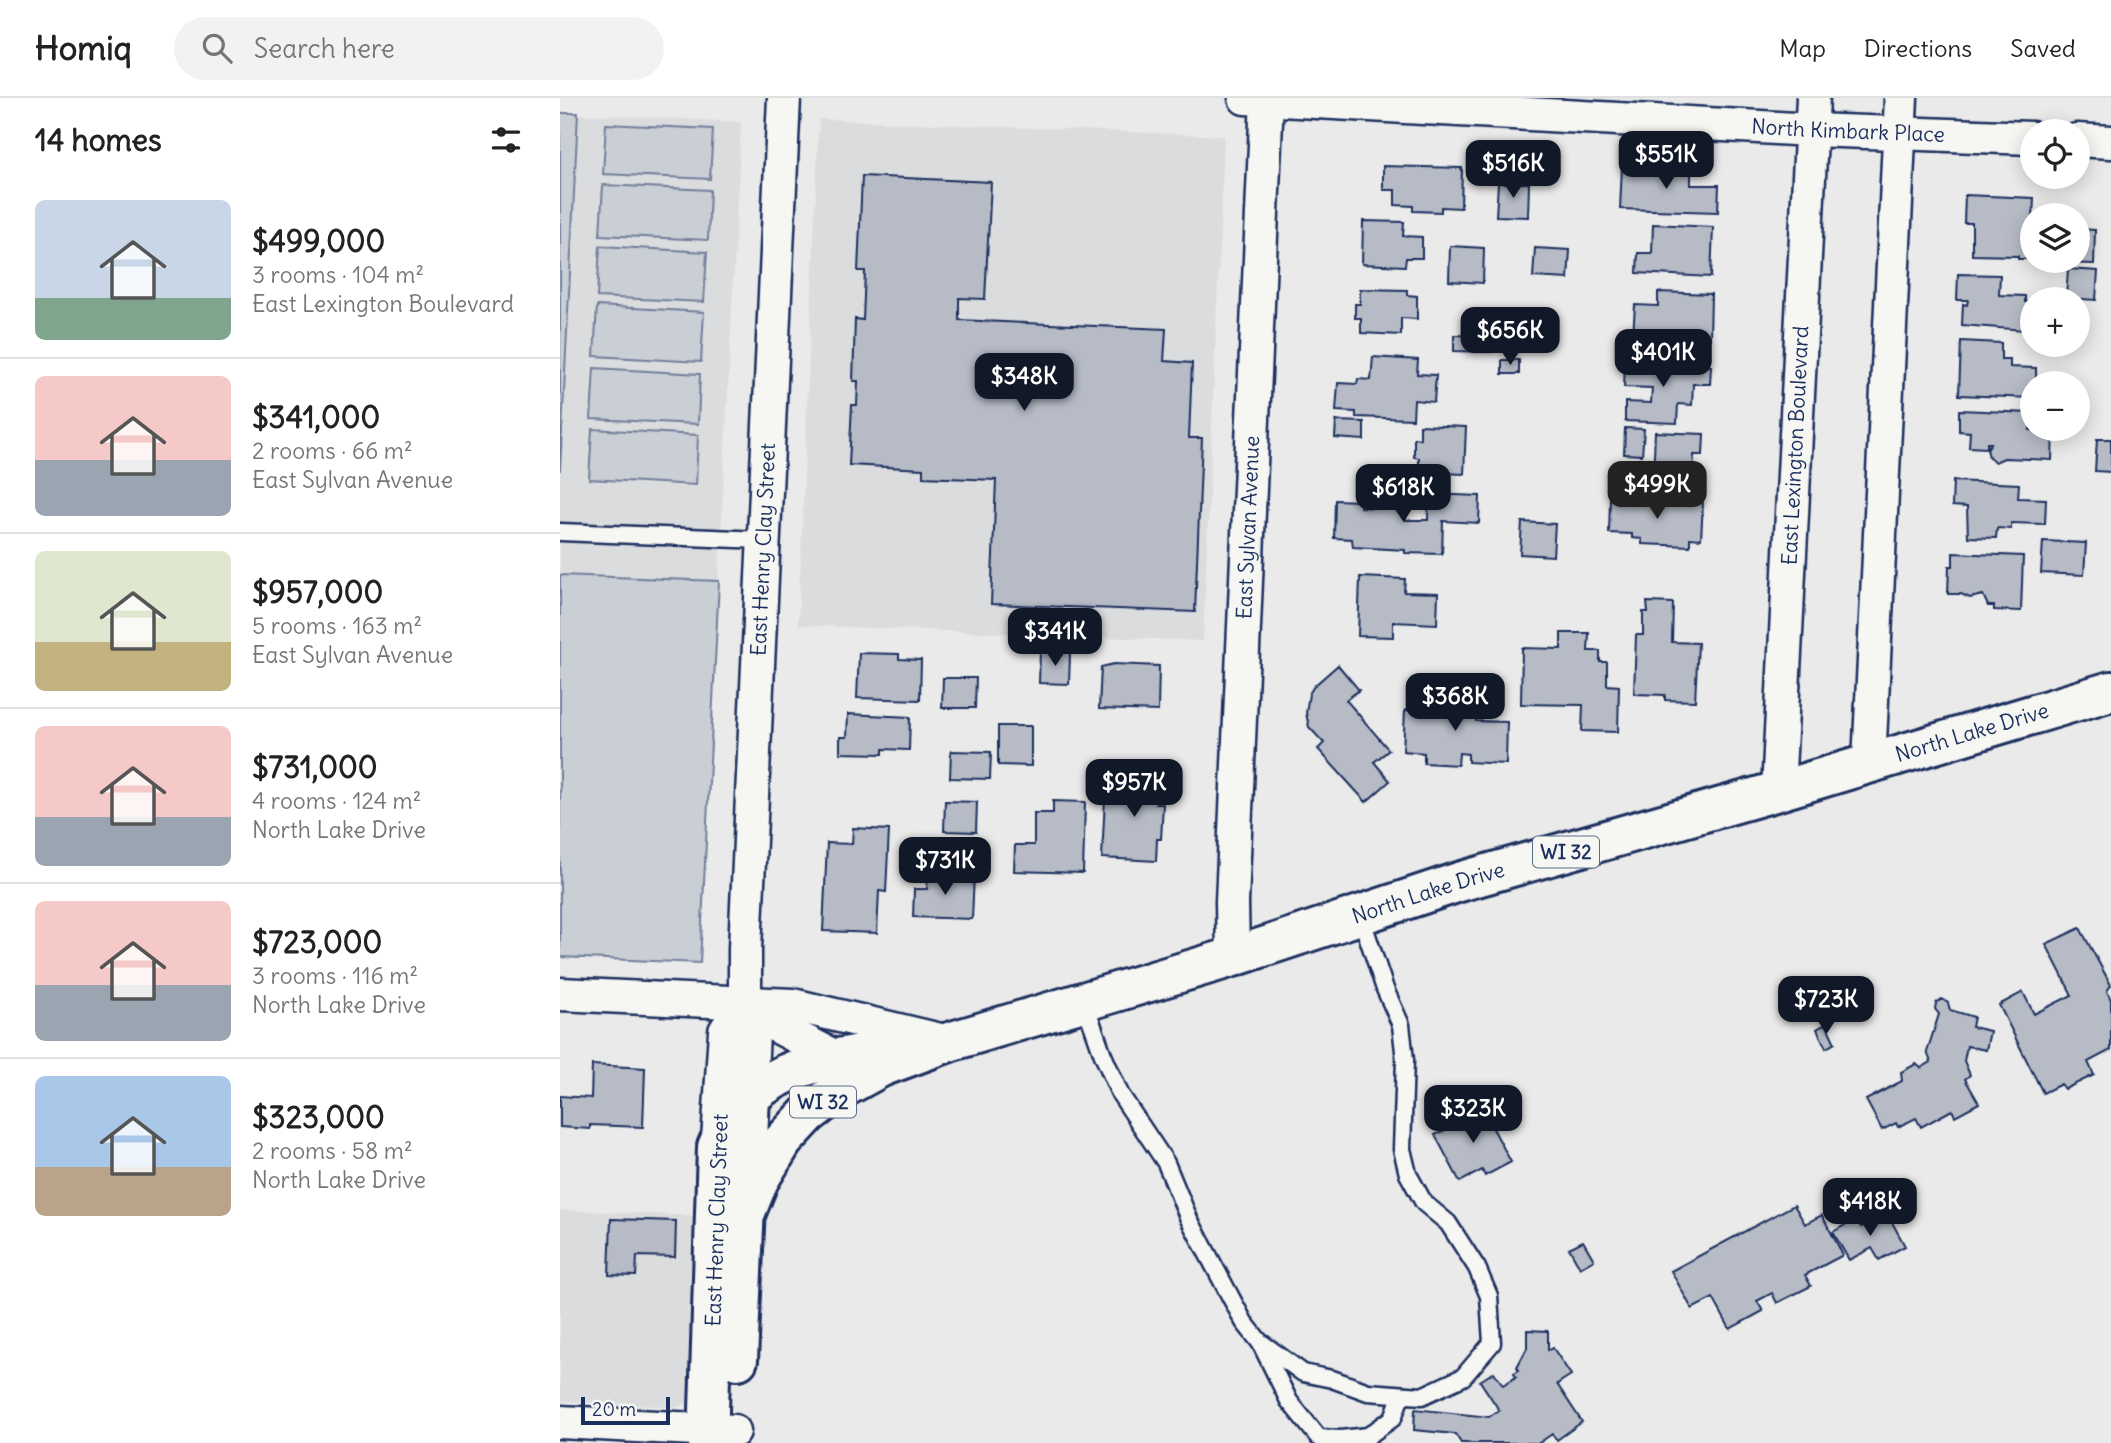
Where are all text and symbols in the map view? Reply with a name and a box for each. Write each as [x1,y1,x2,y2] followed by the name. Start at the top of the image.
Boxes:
[174,17,664,80] search box
[35,27,132,69] text: Homiq
[198,29,236,67] icon: search
[254,32,395,65] text: Search here
[1779,33,1826,63] text: Map
[1864,33,1972,63] text: Directions
[2010,33,2076,63] text: Saved
[1751,113,1945,148] street label: North Kimbark Place
[2020,119,2090,441] map controls
[2020,119,2090,189] button: locate
[35,121,162,159] text: 14 homes
[487,121,525,159] icon: filters
[1617,132,1715,191] pin: $551K
[1635,139,1697,168] text: $551K
[1464,140,1562,200] pin: $516K
[1482,148,1544,177] text: $516K
[2020,203,2090,273] button: layers
[252,222,385,260] text: $499,000
[91,228,175,312] icon: home
[252,260,424,289] text: 3 rooms · 104 m²
[2020,287,2090,357] button: +
[252,289,514,318] text: East Lexington Boulevard
[1461,308,1559,367] pin: $656K
[1477,315,1543,344] text: $656K
[1775,325,1814,566] street label: East Lexington Boulevard
[1614,330,1712,389] pin: $401K
[1631,337,1695,366] text: $401K
[975,354,1073,413] pin: $348K
[991,361,1057,390] text: $348K
[2020,371,2090,441] button: −
[252,398,380,436] text: $341,000
[91,404,175,488] icon: home
[1230,435,1265,620] street label: East Sylvan Avenue
[252,436,413,465] text: 2 rooms · 66 m²
[744,442,781,657] street label: East Henry Clay Street
[1608,462,1706,521] pin: $499K
[1354,464,1452,524] pin: $618K
[252,465,453,494] text: East Sylvan Avenue
[1624,469,1690,498] text: $499K
[1372,472,1434,501] text: $618K
[252,573,383,611] text: $957,000
[91,579,175,663] icon: home
[1006,608,1104,668] pin: $341K
[252,611,422,640] text: 5 rooms · 163 m²
[1024,616,1086,645] text: $341K
[252,640,453,669] text: East Sylvan Avenue
[1406,674,1504,733] pin: $368K
[1422,681,1488,710] text: $368K
[1892,696,2052,768] street label: North Lake Drive
[252,748,377,786] text: $731,000
[91,754,175,838] icon: home
[1085,760,1183,819] pin: $957K
[1102,767,1166,796] text: $957K
[252,786,421,815] text: 4 rooms · 124 m²
[252,815,426,844] text: North Lake Drive
[1533,836,1599,867] road number: WI 32
[896,838,994,897] pin: $731K
[915,845,975,874] text: $731K
[1348,856,1508,930] street label: North Lake Drive
[252,923,382,961] text: $723,000
[91,929,175,1013] icon: home
[252,961,418,990] text: 3 rooms · 116 m²
[1777,976,1875,1036] pin: $723K
[1794,984,1858,1013] text: $723K
[252,990,426,1019] text: North Lake Drive
[790,1086,856,1118] road number: WI 32
[1424,1086,1522,1145] pin: $323K
[1440,1093,1506,1122] text: $323K
[252,1098,385,1136] text: $323,000
[91,1104,175,1188] icon: home
[699,1113,734,1327] street label: East Henry Clay Street
[252,1136,413,1165] text: 2 rooms · 58 m²
[252,1165,426,1194] text: North Lake Drive
[1821,1178,1919,1238] pin: $418K
[1839,1186,1901,1215] text: $418K
[581,1394,670,1426] scale bar
[592,1397,636,1421] text: 20 m

